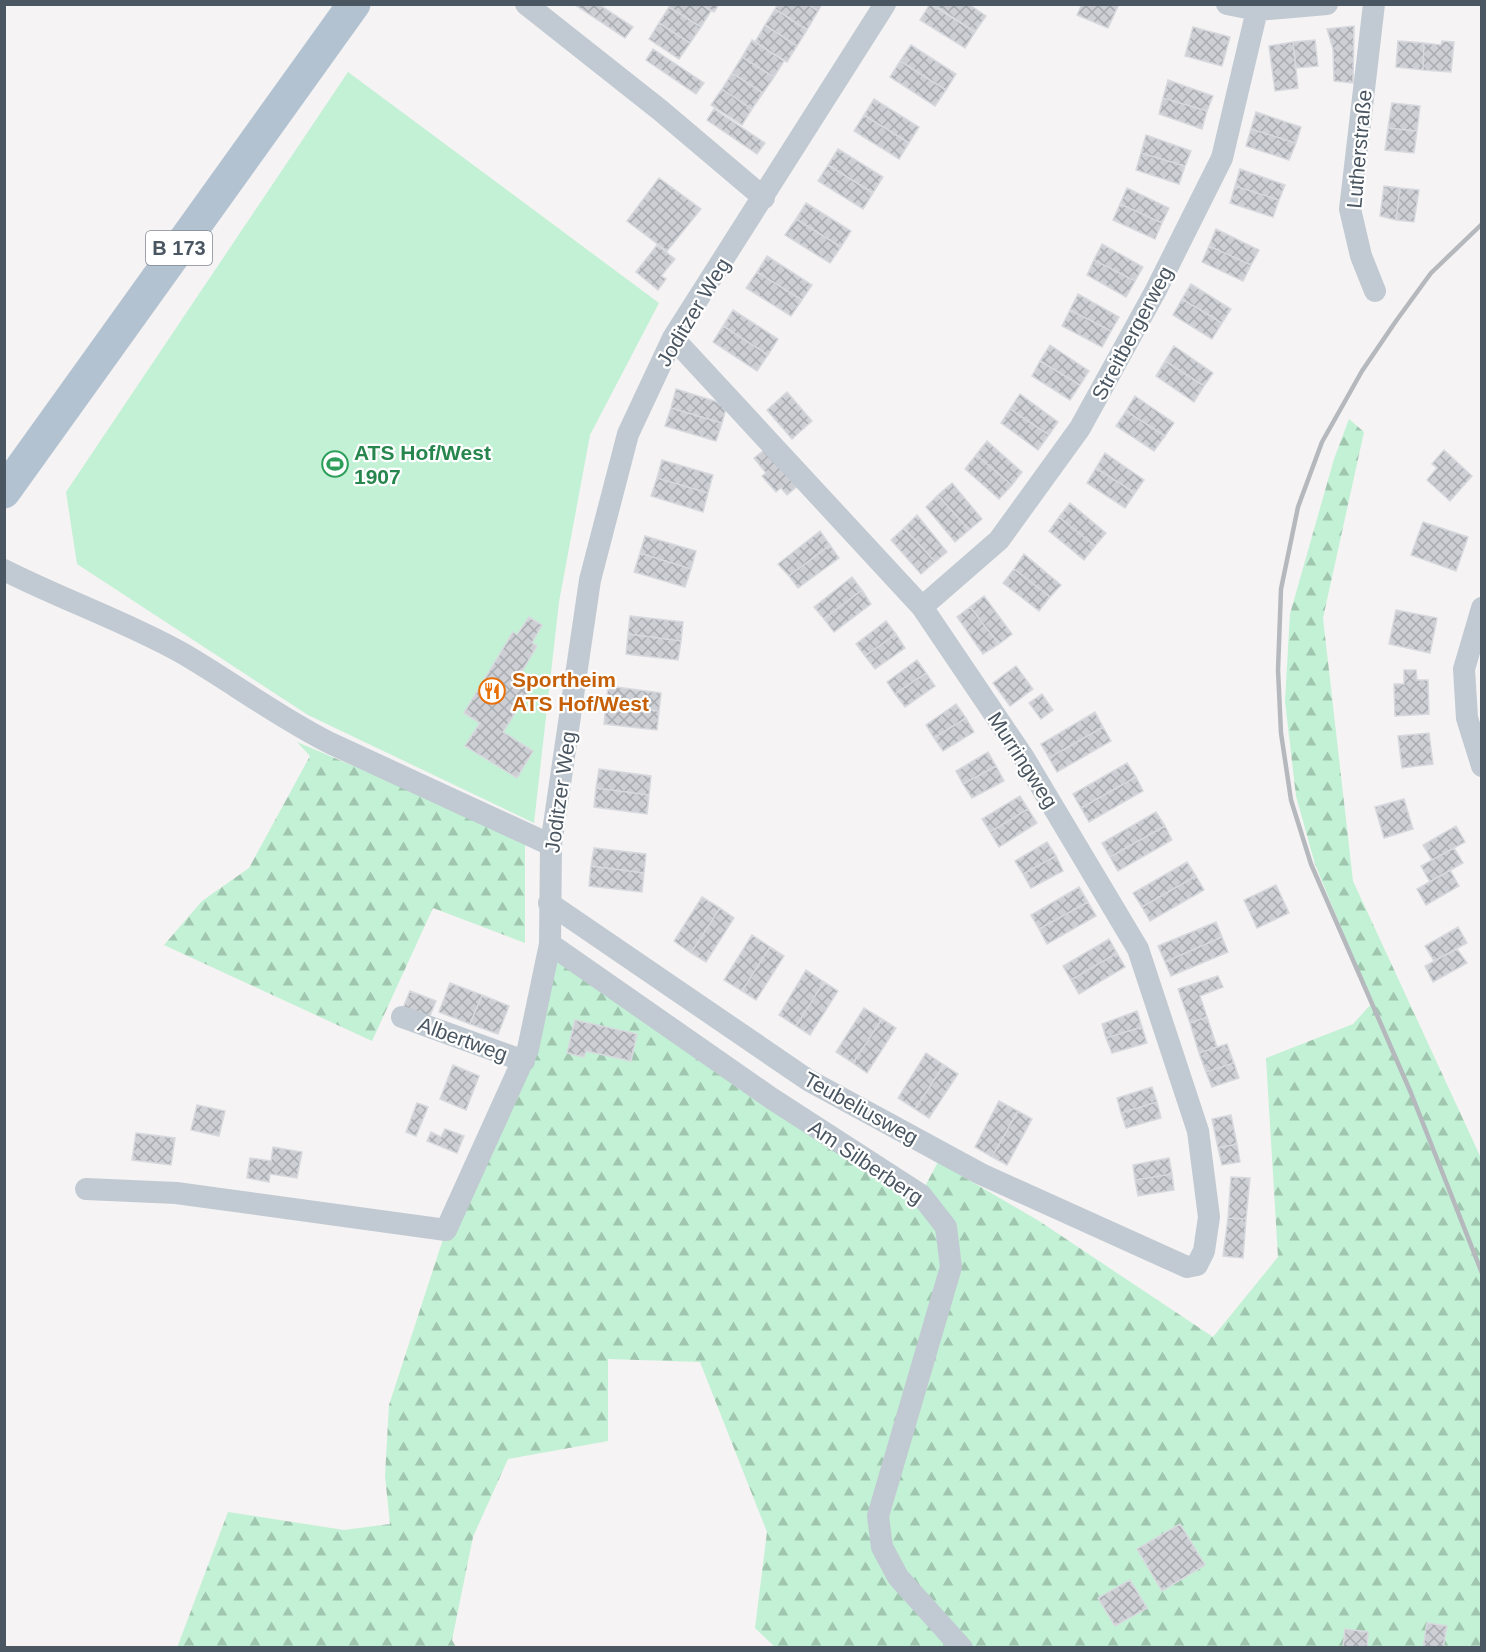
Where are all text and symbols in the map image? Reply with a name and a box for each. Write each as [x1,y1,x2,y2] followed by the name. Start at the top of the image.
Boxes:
[1342,89,1376,209] street label: Lutherstraße
[146,231,212,265] road number: B 173
[652,254,734,370] street label: Joditzer Weg
[1087,262,1177,404] street label: Streitbergerweg
[354,441,491,488] place label: ATS Hof/West 1907
[320,449,350,479] sports icon: ATS Hof/West 1907
[512,668,649,715] place label: Sportheim ATS Hof/West
[477,676,507,706] restaurant icon: Sportheim ATS Hof/West
[983,708,1063,812] street label: Murringweg
[540,730,580,854] street label: Joditzer Weg
[415,1012,511,1066] street label: Albertweg
[800,1067,922,1149] street label: Teubeliusweg
[804,1115,928,1209] street label: Am Silberberg

